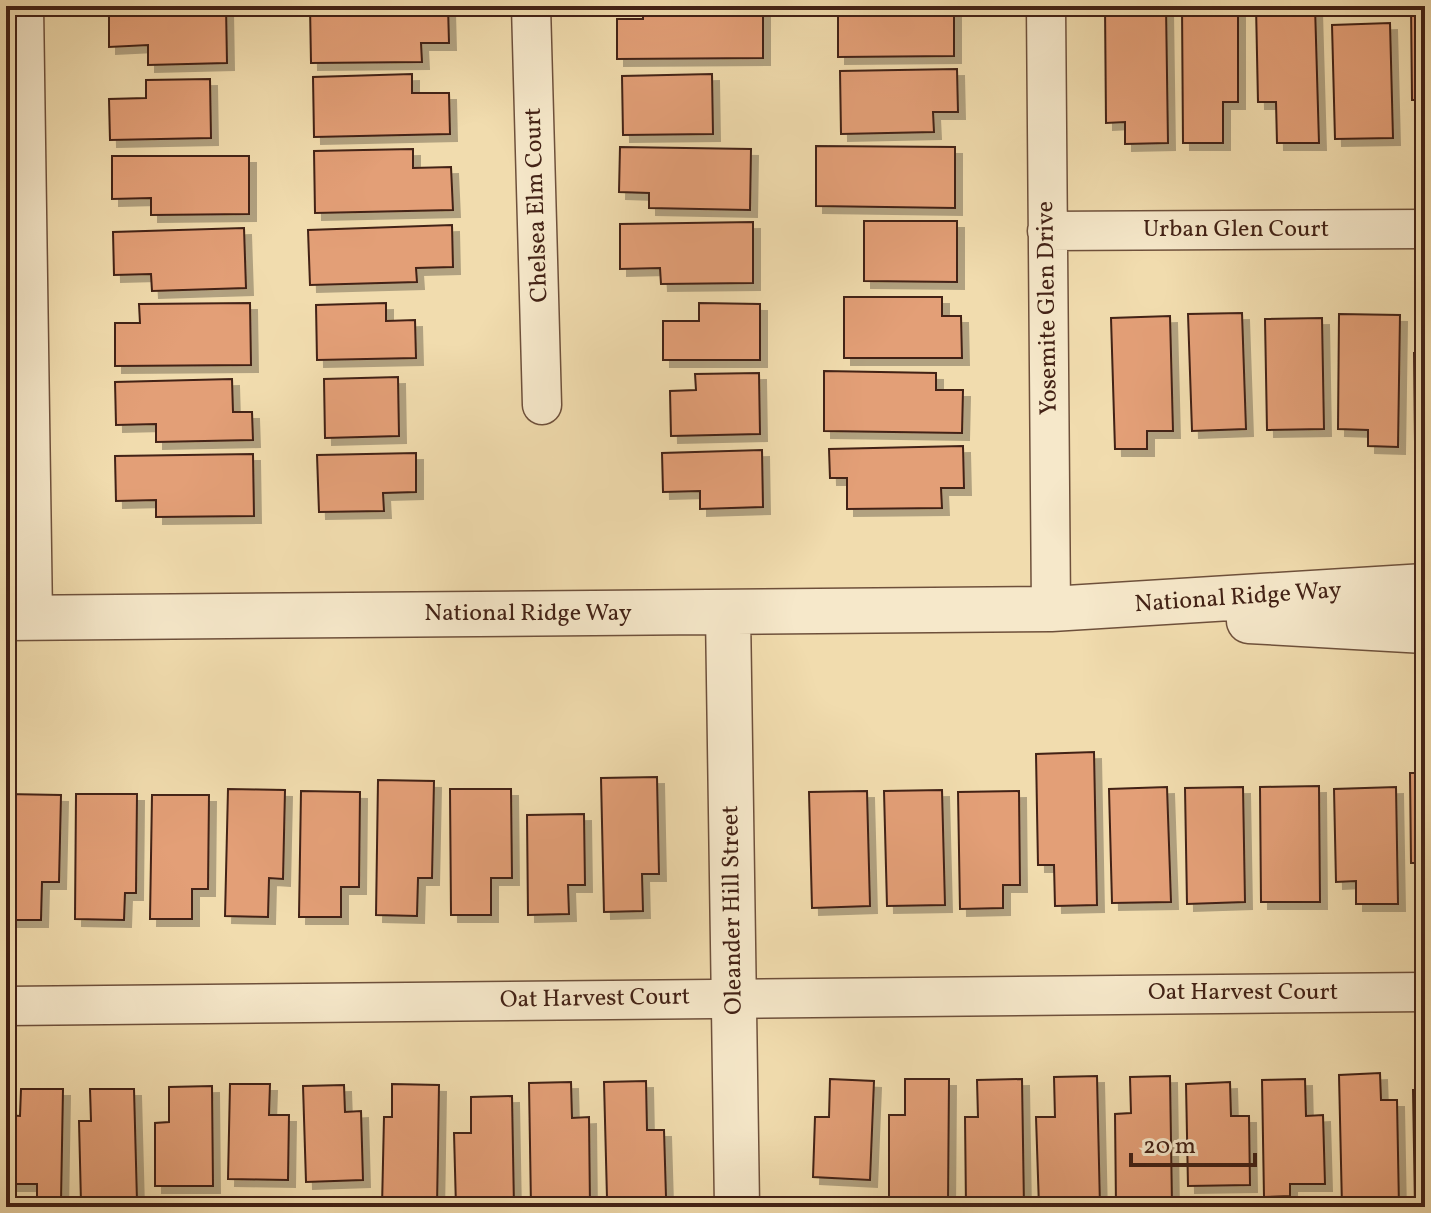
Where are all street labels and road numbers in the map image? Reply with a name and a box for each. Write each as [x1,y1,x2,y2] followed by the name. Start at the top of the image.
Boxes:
[517,107,557,303] street label: Chelsea Elm Court
[1029,201,1067,415] street label: Yosemite Glen Drive
[1143,213,1329,247] street label: Urban Glen Court
[1133,574,1343,622] street label: National Ridge Way
[424,597,632,631] street label: National Ridge Way
[714,805,752,1015] street label: Oleander Hill Street
[1148,976,1338,1010] street label: Oat Harvest Court
[500,980,690,1018] street label: Oat Harvest Court

